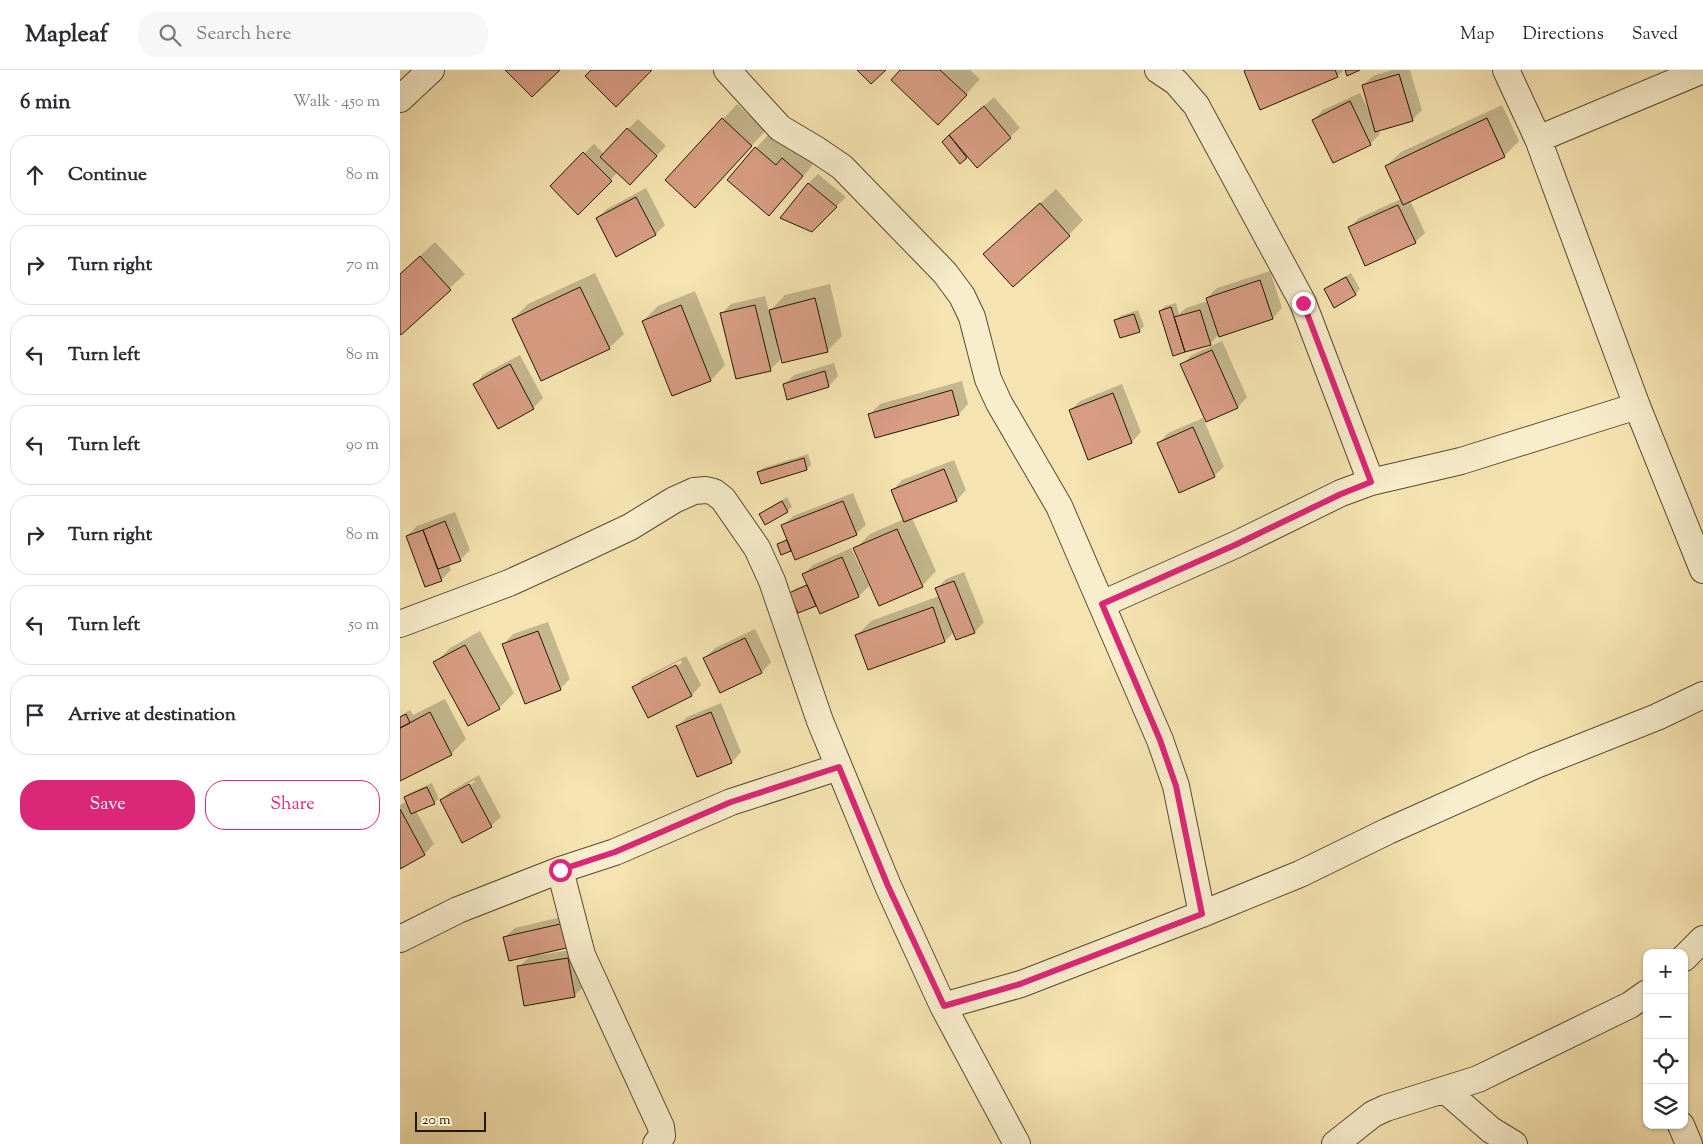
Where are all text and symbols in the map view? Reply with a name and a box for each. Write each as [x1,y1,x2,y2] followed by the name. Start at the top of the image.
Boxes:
[138,12,488,57] search box
[25,18,108,52] text: Mapleaf
[156,21,184,49] icon: search
[196,21,291,48] text: Search here
[1460,22,1495,48] text: Map
[1523,22,1604,48] text: Directions
[1632,22,1678,48] text: Saved
[20,88,71,118] text: 6 min
[293,91,380,114] text: Walk · 450 m
[21,161,49,189] icon: ahead
[68,162,147,189] text: Continue
[346,164,379,187] text: 80 m
[21,251,49,279] icon: right
[68,252,152,279] text: Turn right
[346,254,379,277] text: 70 m
[1292,292,1315,315] route end
[21,341,49,369] icon: left
[68,342,140,369] text: Turn left
[346,344,379,367] text: 80 m
[21,431,49,459] icon: left
[68,432,140,459] text: Turn left
[346,434,379,457] text: 90 m
[21,521,49,549] icon: right
[68,522,152,549] text: Turn right
[346,524,379,547] text: 80 m
[21,611,49,639] icon: left
[68,612,140,639] text: Turn left
[348,614,379,637] text: 50 m
[21,701,49,729] icon: arrive
[68,702,236,729] text: Arrive at destination
[20,780,195,830] button: Save
[205,780,380,830] button: Share
[549,859,572,882] route start
[1643,949,1688,1129] map controls
[1643,949,1688,994] button: +
[1643,994,1688,1039] button: −
[1643,1039,1688,1084] button: locate
[1643,1084,1688,1129] button: layers
[415,1109,486,1132] scale bar
[422,1111,451,1131] text: 20 m

